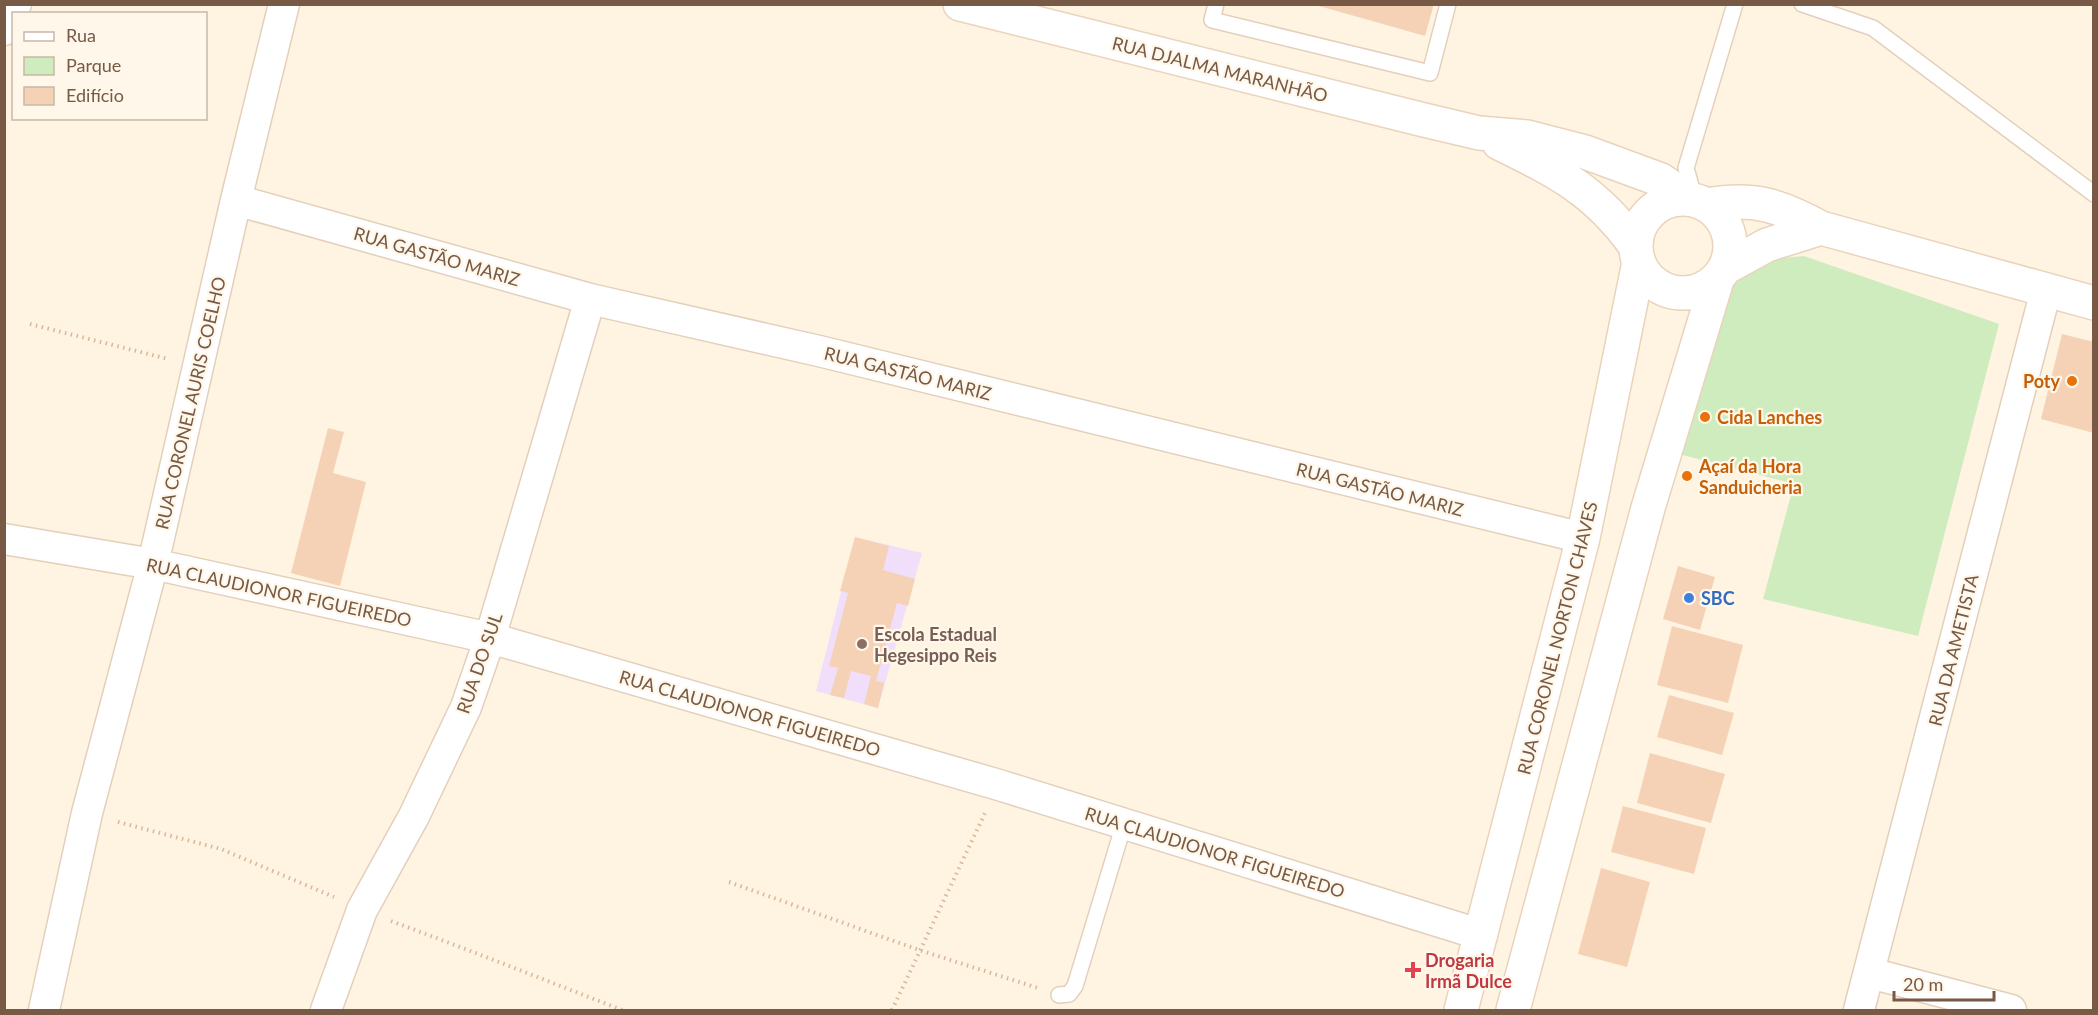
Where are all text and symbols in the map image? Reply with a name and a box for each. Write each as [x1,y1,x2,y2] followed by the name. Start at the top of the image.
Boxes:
[12,12,207,120] legend
[66,24,96,46] text: Rua
[1110,32,1330,106] street label: RUA DJALMA MARANHÃO
[66,54,121,76] text: Parque
[66,84,124,106] text: Edifício
[351,222,523,290] street label: RUA GASTÃO MARIZ
[150,274,230,532] street label: RUA CORONEL AURIS COELHO
[822,342,994,404] street label: RUA GASTÃO MARIZ
[2023,370,2060,392] place label: Poty
[2065,374,2079,388] marker: Poty
[1717,406,1822,428] place label: Cida Lanches
[1698,410,1712,424] marker: Cida Lanches
[1698,455,1802,498] place label: Açaí da Hora Sanduicheria
[1294,458,1466,520] street label: RUA GASTÃO MARIZ
[1680,469,1694,483] marker: Açaí da Hora Sanduicheria
[1512,499,1602,777] street label: RUA CORONEL NORTON CHAVES
[144,553,414,631] street label: RUA CLAUDIONOR FIGUEIREDO
[1924,571,1983,728] street label: RUA DA AMETISTA
[1701,587,1735,609] place label: SBC
[1682,591,1696,605] marker: SBC
[451,610,507,716] street label: RUA DO SUL
[874,623,997,666] place label: Escola Estadual Hegesippo Reis
[855,637,869,651] marker: Escola Estadual Hegesippo Reis
[617,665,883,761] street label: RUA CLAUDIONOR FIGUEIREDO
[1082,802,1348,902] street label: RUA CLAUDIONOR FIGUEIREDO
[1425,949,1512,992] place label: Drogaria Irmã Dulce
[1406,963,1420,977] marker: Drogaria Irmã Dulce
[1894,964,1994,1002] scale bar
[1903,973,1943,995] text: 20 m

